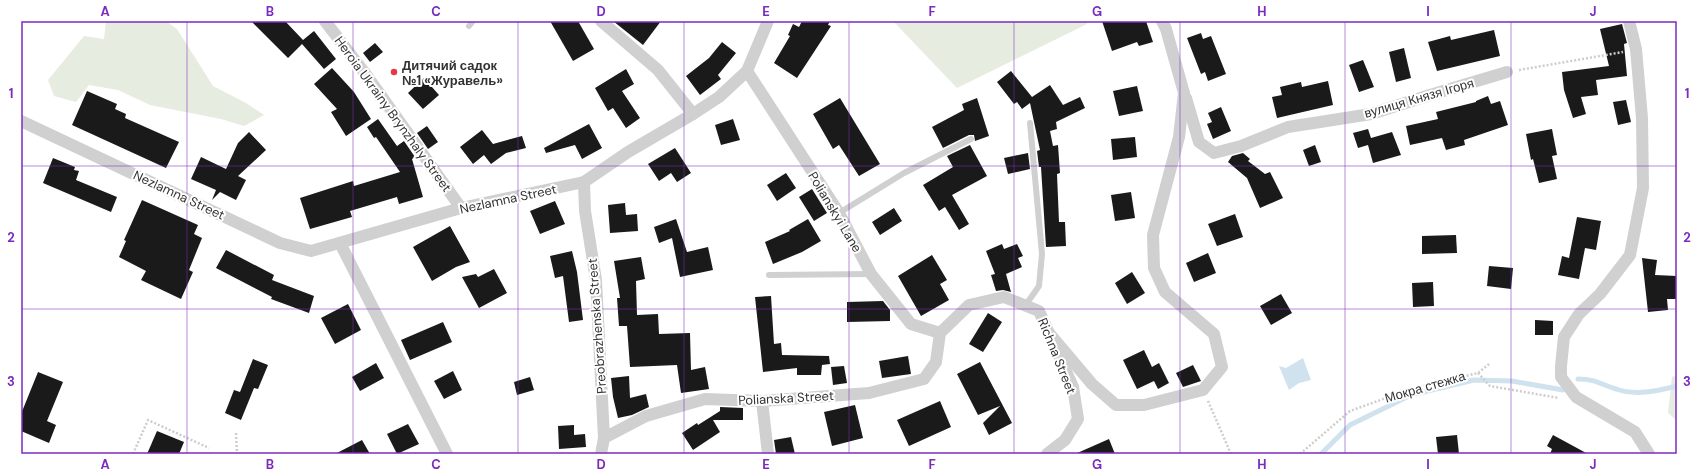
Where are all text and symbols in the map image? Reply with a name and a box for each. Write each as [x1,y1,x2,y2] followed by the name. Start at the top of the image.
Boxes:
[100,3,110,20] text: A
[266,3,274,20] text: B
[431,3,441,20] text: C
[596,3,606,20] text: D
[762,3,770,20] text: E
[928,3,936,20] text: F
[1092,3,1102,20] text: G
[1257,3,1267,20] text: H
[1426,3,1430,20] text: I
[1589,3,1597,20] text: J
[331,33,455,195] street label: Heroia Ukrainy Brynzhaly Street
[402,57,503,89] place label: Дитячий садок №1 «Журавель»
[389,67,399,77] marker: Дитячий садок №1 «Журавель»
[1362,74,1476,122] street label: вулиця Князя Ігоря
[9,85,13,102] text: 1
[1685,85,1689,102] text: 1
[131,166,227,224] street label: Nezlamna Street
[804,169,866,255] street label: Polianskyi Lane
[458,180,558,218] street label: Nezlamna Street
[7,229,15,246] text: 2
[1683,229,1691,246] text: 2
[584,258,610,394] street label: Preobrazhenska Street
[1034,315,1080,397] street label: Richna Street
[1383,367,1468,407] street label: Мокра стежка
[7,373,15,390] text: 3
[1683,373,1691,390] text: 3
[738,387,834,409] street label: Polianska Street
[100,456,110,473] text: A
[266,456,274,473] text: B
[431,456,441,473] text: C
[596,456,606,473] text: D
[762,456,770,473] text: E
[928,456,936,473] text: F
[1092,456,1102,473] text: G
[1257,456,1267,473] text: H
[1426,456,1430,473] text: I
[1589,456,1597,473] text: J

